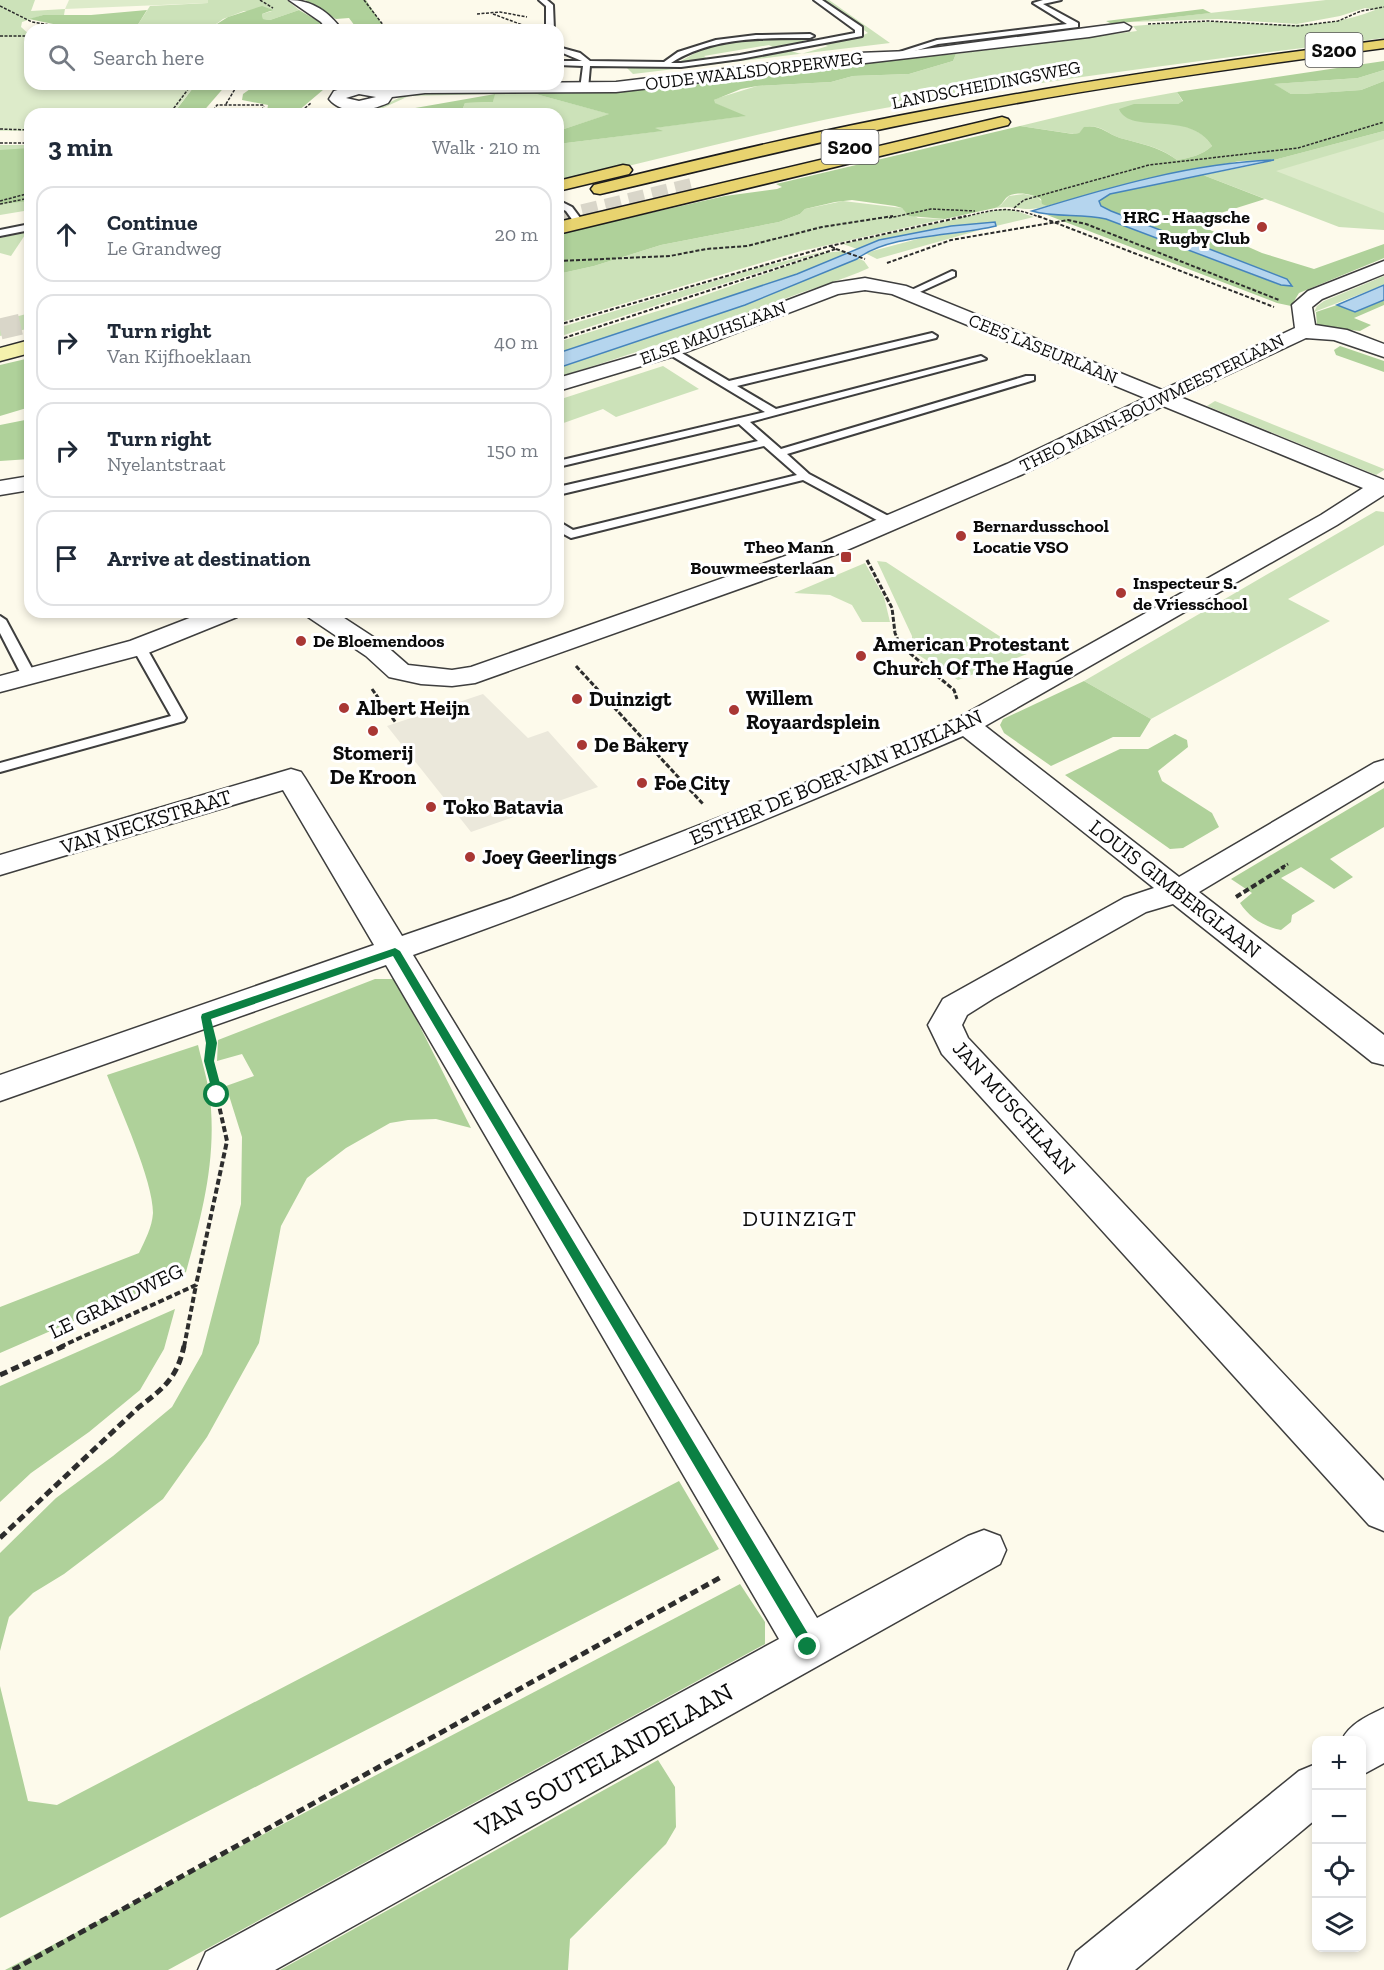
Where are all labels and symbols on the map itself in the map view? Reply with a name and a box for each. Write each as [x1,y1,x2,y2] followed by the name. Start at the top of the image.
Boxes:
[1306,33,1362,67] road number: S200
[644,47,864,95] street label: OUDE WAALSDORPERWEG
[890,56,1082,114] street label: LANDSCHEIDINGSWEG
[822,130,878,164] road number: S200
[1123,206,1250,249] place label: HRC - Haagsche Rugby Club
[1255,220,1269,234] marker: HRC - Haagsche Rugby Club
[637,296,789,370] street label: ELSE MAUHSLAAN
[965,309,1121,389] street label: CEES LASEURLAAN
[1016,329,1288,477] street label: THEO MANN-BOUWMEESTERLAAN
[973,515,1109,558] place label: Bernardusschool Locatie VSO
[954,529,968,543] marker: Bernardusschool Locatie VSO
[690,536,834,579] place label: Theo Mann Bouwmeesterlaan
[839,550,853,564] marker: Theo Mann Bouwmeesterlaan
[1133,572,1248,615] place label: Inspecteur S. de Vriesschool
[1114,586,1128,600] marker: Inspecteur S. de Vriesschool
[313,630,445,652] place label: De Bloemendoos
[873,631,1073,680] place label: American Protestant Church Of The Hague
[294,634,308,648] marker: De Bloemendoos
[854,649,868,663] marker: American Protestant Church Of The Hague
[746,685,881,734] place label: Willem Royaardsplein
[589,686,672,711] place label: Duinzigt
[570,692,584,706] marker: Duinzigt
[356,695,470,720] place label: Albert Heijn
[337,701,351,715] marker: Albert Heijn
[686,703,986,850] street label: ESTHER DE BOER-VAN RIJKLAAN
[727,703,741,717] marker: Willem Royaardsplein
[366,724,380,738] marker: Stomerij De Kroon
[594,732,688,757] place label: De Bakery
[575,738,589,752] marker: De Bakery
[330,740,417,789] place label: Stomerij De Kroon
[654,770,730,795] place label: Foe City
[635,776,649,790] marker: Foe City
[57,784,234,860] street label: VAN NECKSTRAAT
[443,794,564,819] place label: Toko Batavia
[424,800,438,814] marker: Toko Batavia
[1085,814,1266,963] street label: LOUIS GIMBERGLAAN
[482,844,617,869] place label: Joey Geerlings
[463,850,477,864] marker: Joey Geerlings
[948,1036,1081,1180] street label: JAN MUSCHLAAN
[203,1081,229,1107] route start
[743,1205,857,1232] district label: DUINZIGT
[45,1257,187,1344] street label: LE GRANDWEG
[794,1633,820,1659] route end
[468,1676,739,1845] street label: VAN SOUTELANDELAAN

